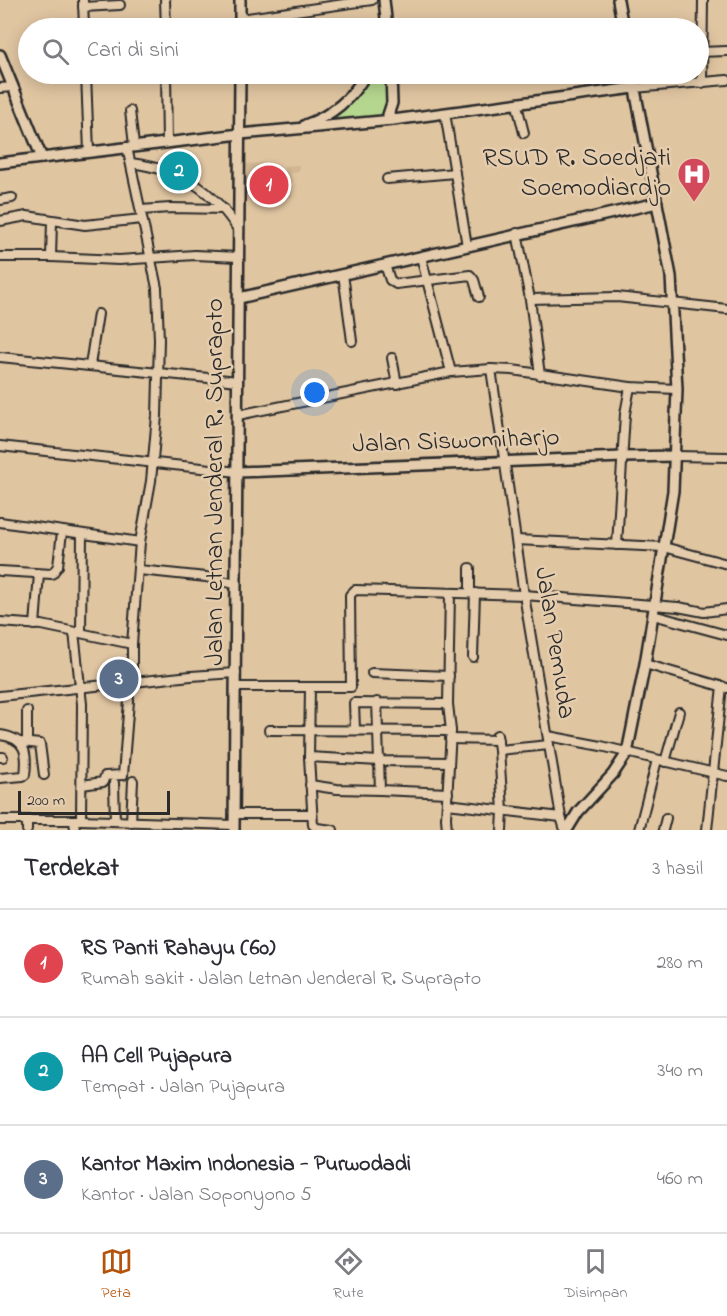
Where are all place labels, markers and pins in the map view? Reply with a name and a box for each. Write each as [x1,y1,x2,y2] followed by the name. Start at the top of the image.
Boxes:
[483,140,671,208] place label: RSUD R. Soedjati Soemodiardjo
[160,148,198,194] pin: 2
[676,156,712,203] hospital icon: RSUD R. Soedjati Soemodiardjo
[250,162,288,207] pin: 1
[100,656,138,702] pin: 3

